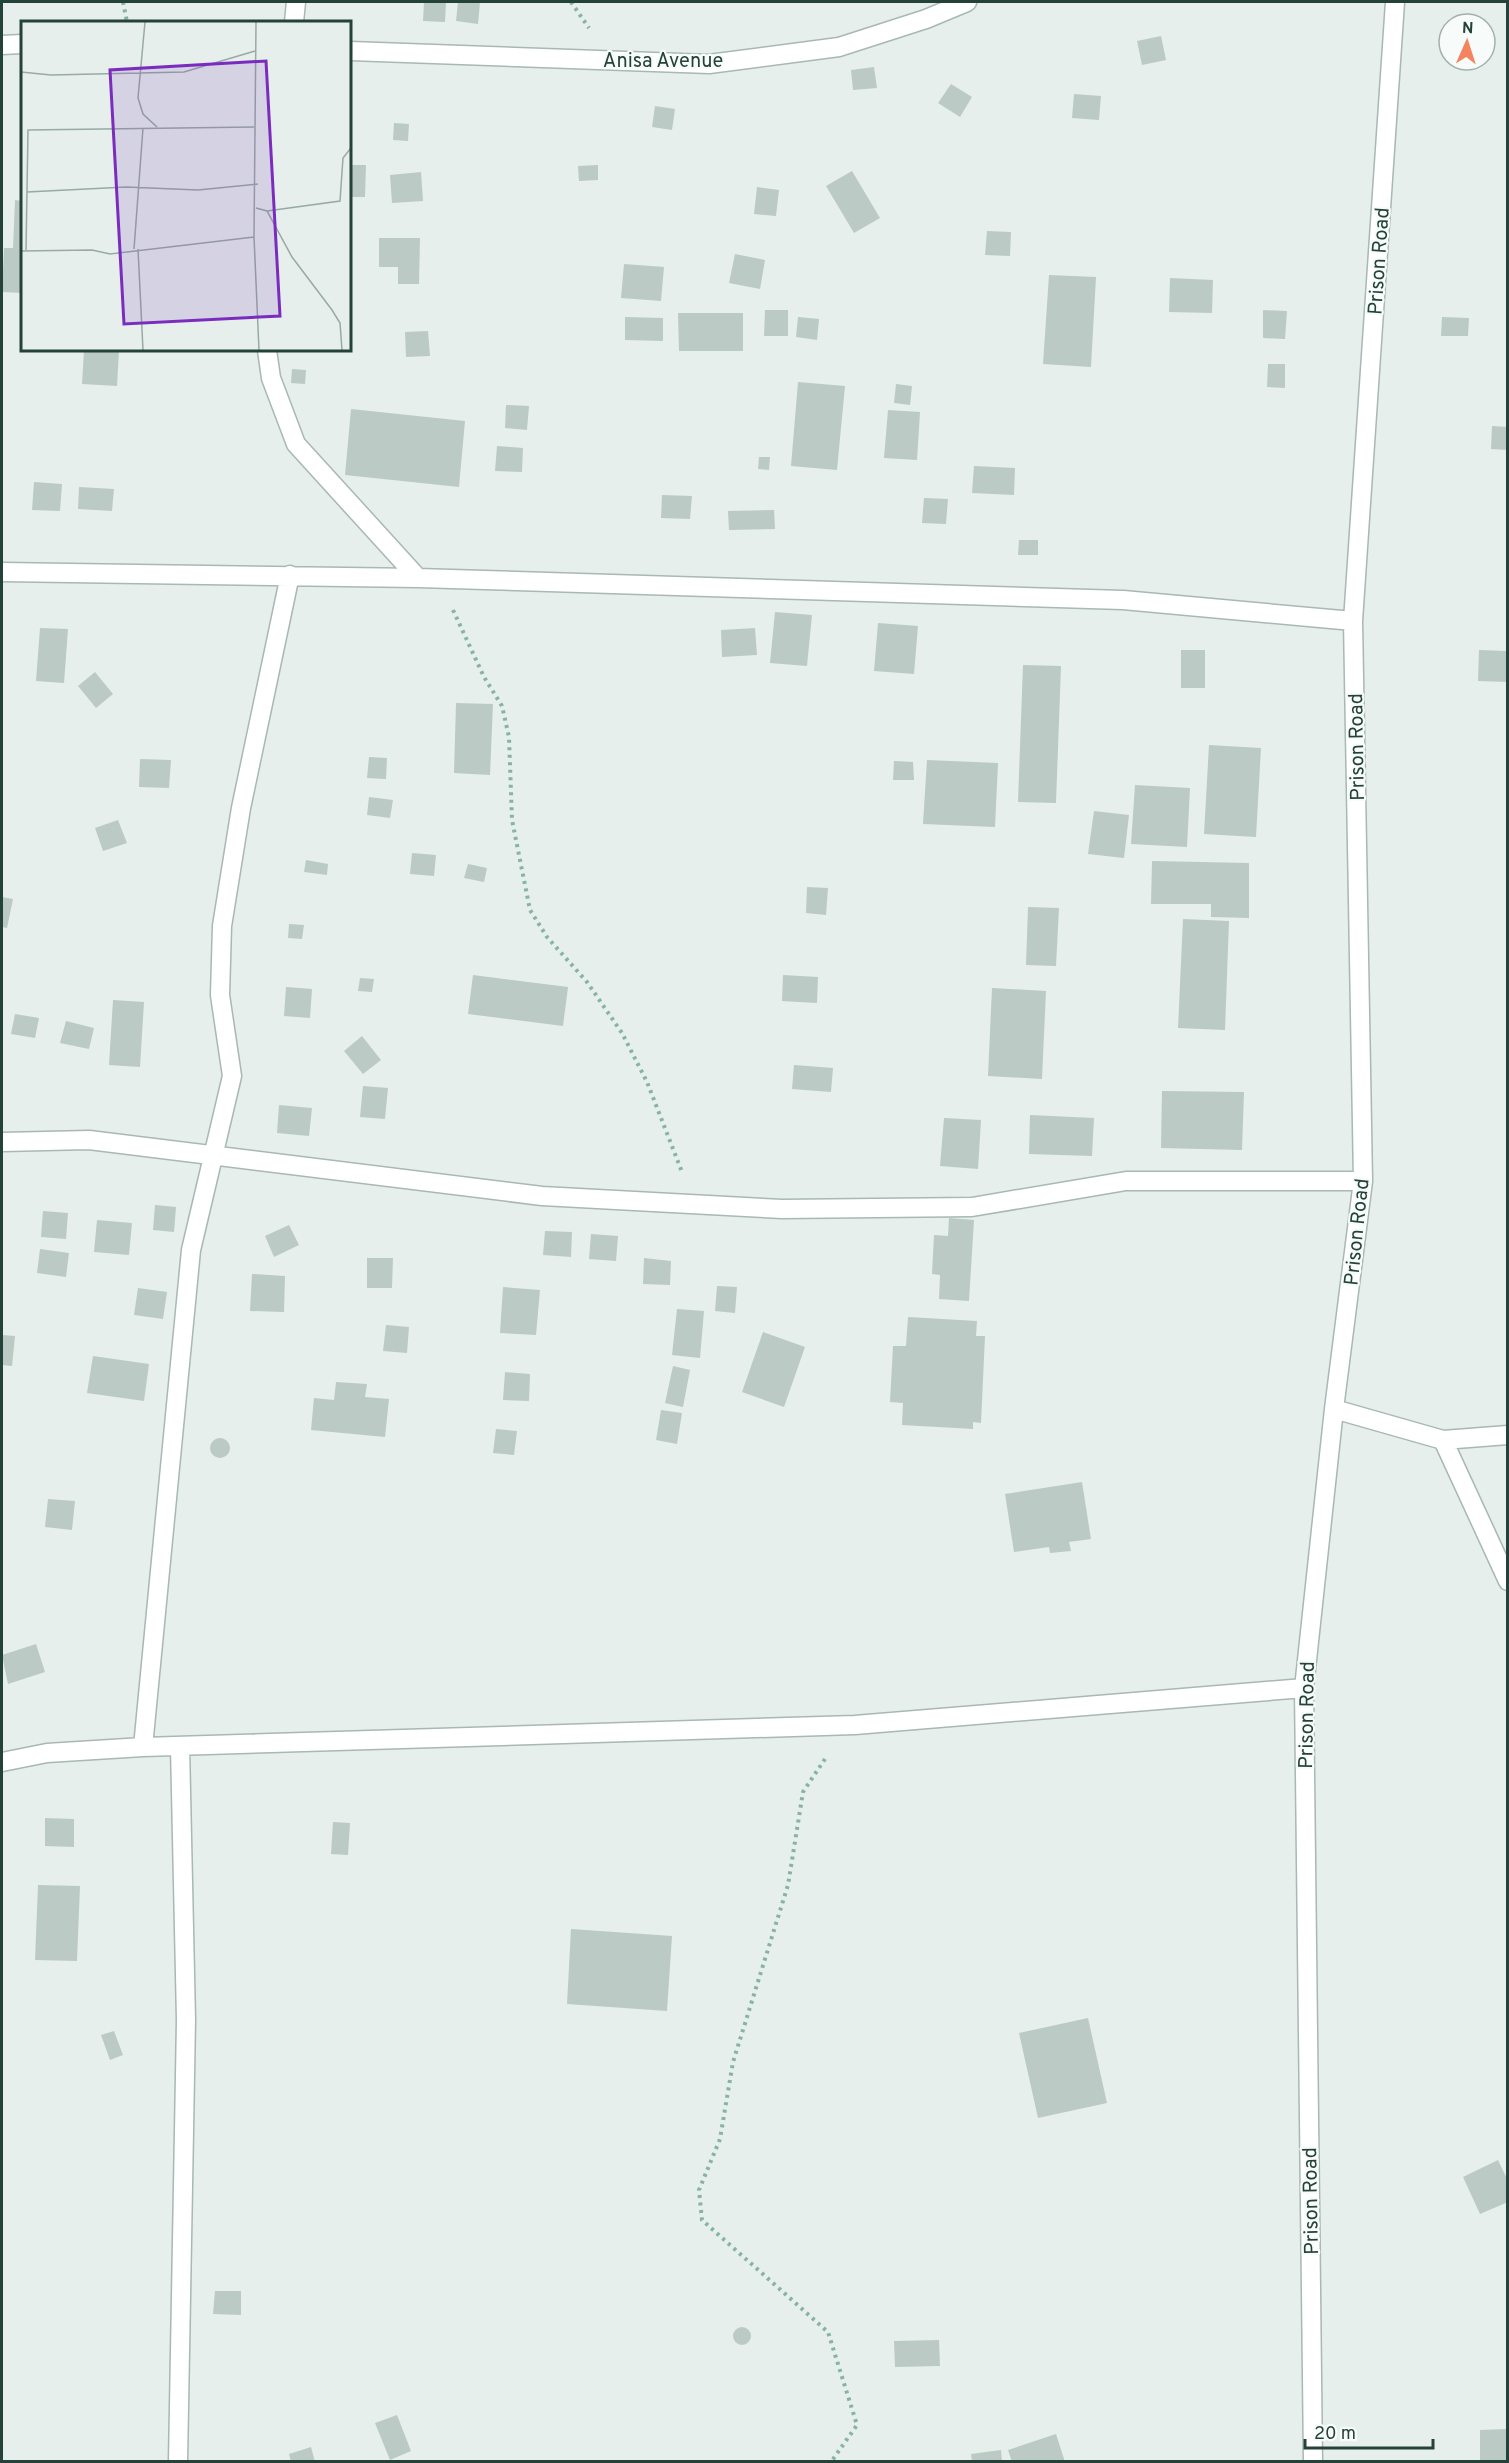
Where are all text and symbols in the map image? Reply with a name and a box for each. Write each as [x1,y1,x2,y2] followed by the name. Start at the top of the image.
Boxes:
[1437,12,1497,72] north arrow
[1461,19,1474,39] text: N
[21,21,351,351] inset map
[603,49,723,75] street label: Anisa Avenue
[1363,206,1397,316] street label: Prison Road
[1344,693,1372,801] street label: Prison Road
[1339,1177,1377,1287] street label: Prison Road
[1294,1661,1322,1769] street label: Prison Road
[1298,2147,1326,2255] street label: Prison Road
[1305,2412,1432,2450] scale bar
[1314,2423,1356,2446] text: 20 m

